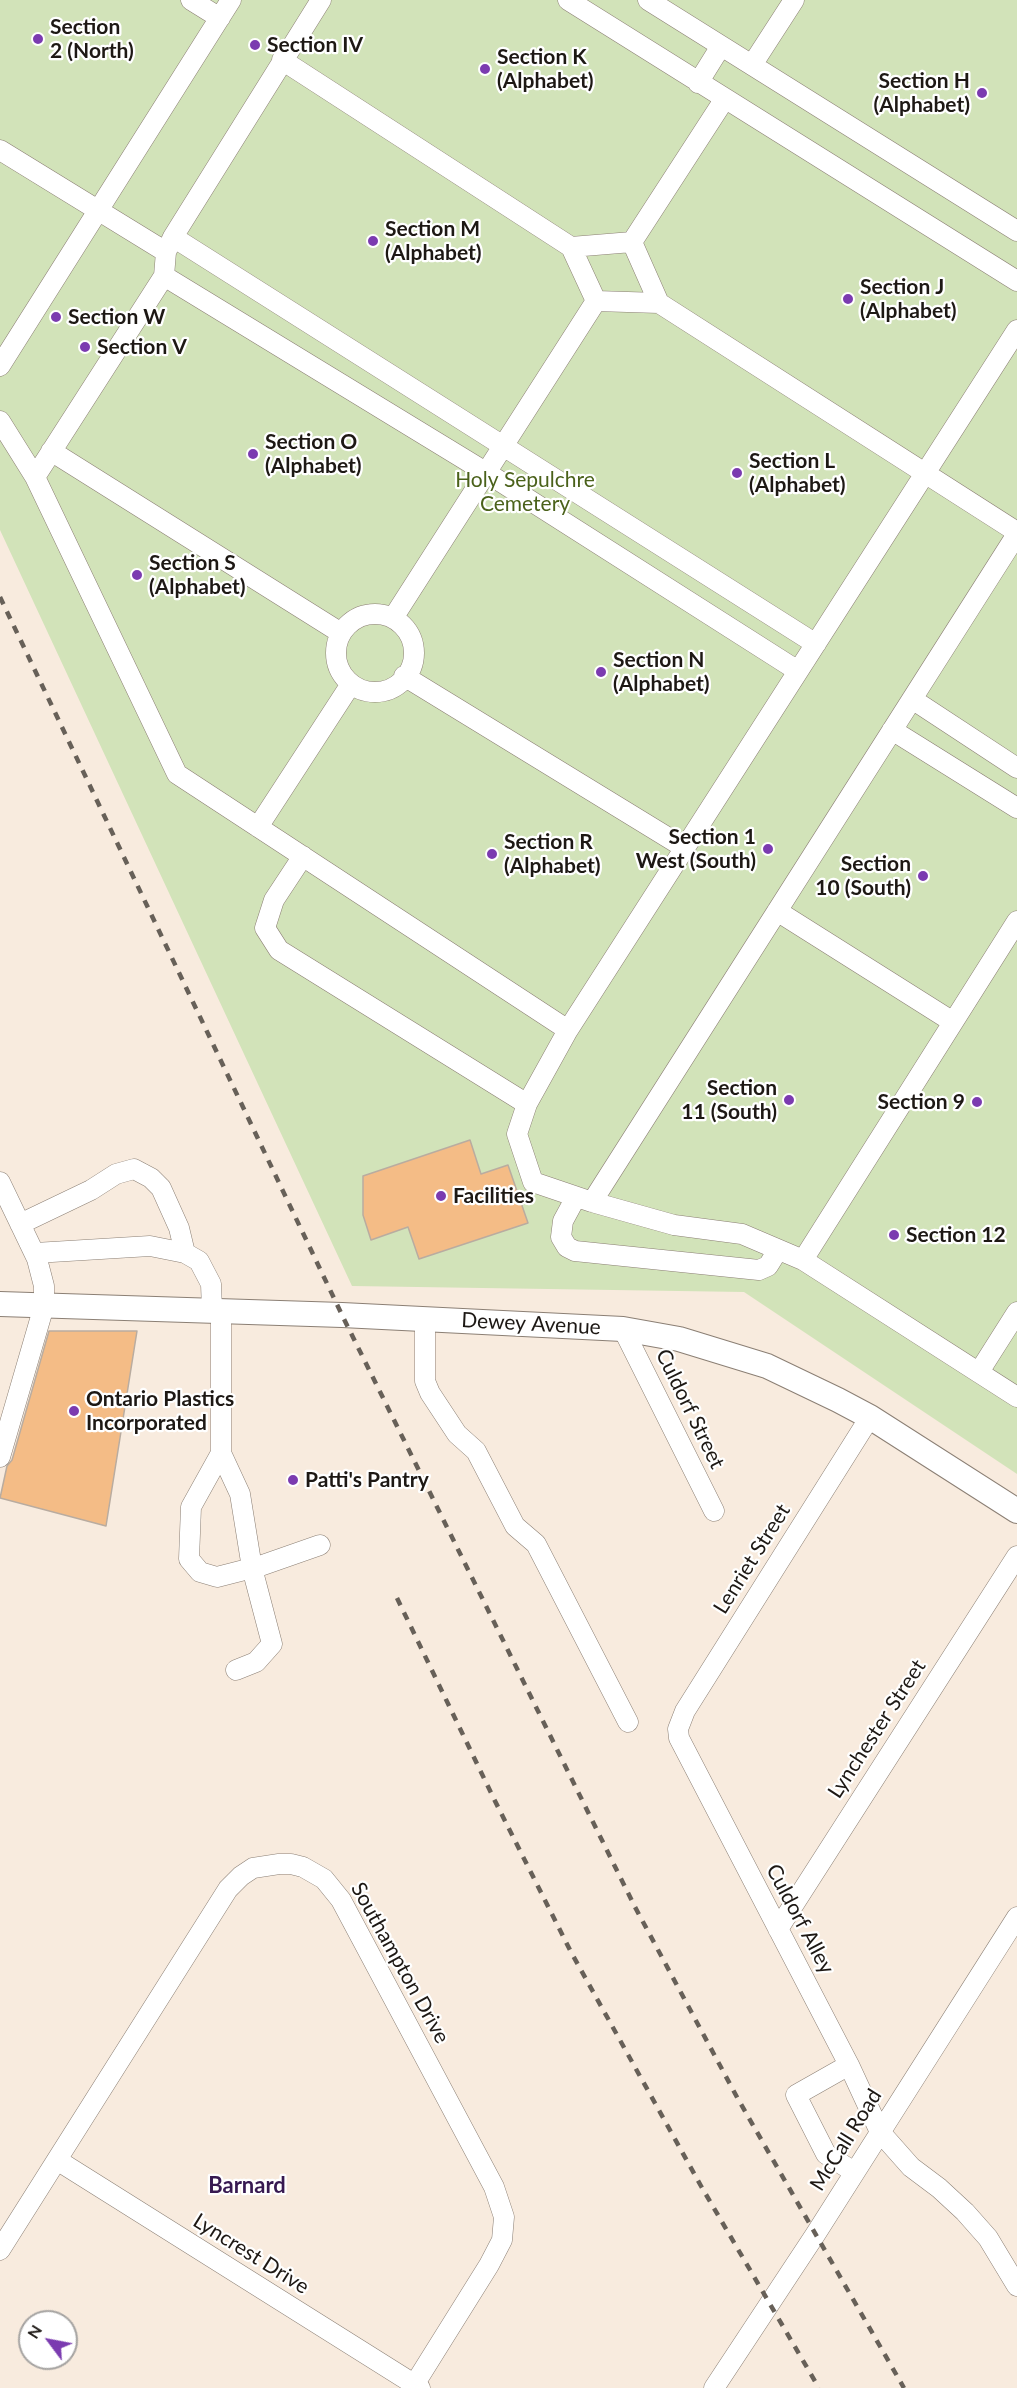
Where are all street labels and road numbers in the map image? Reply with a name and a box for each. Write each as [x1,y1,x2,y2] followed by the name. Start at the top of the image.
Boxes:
[461,1308,601,1340] street label: Dewey Avenue
[650,1345,730,1473] street label: Culdorf Street
[708,1499,796,1619] street label: Lenriet Street
[823,1655,931,1803] street label: Lynchester Street
[761,1860,839,1978] street label: Culdorf Alley
[345,1878,455,2048] street label: Southampton Drive
[805,2084,887,2196] street label: McCall Road
[188,2208,314,2300] street label: Lyncrest Drive

